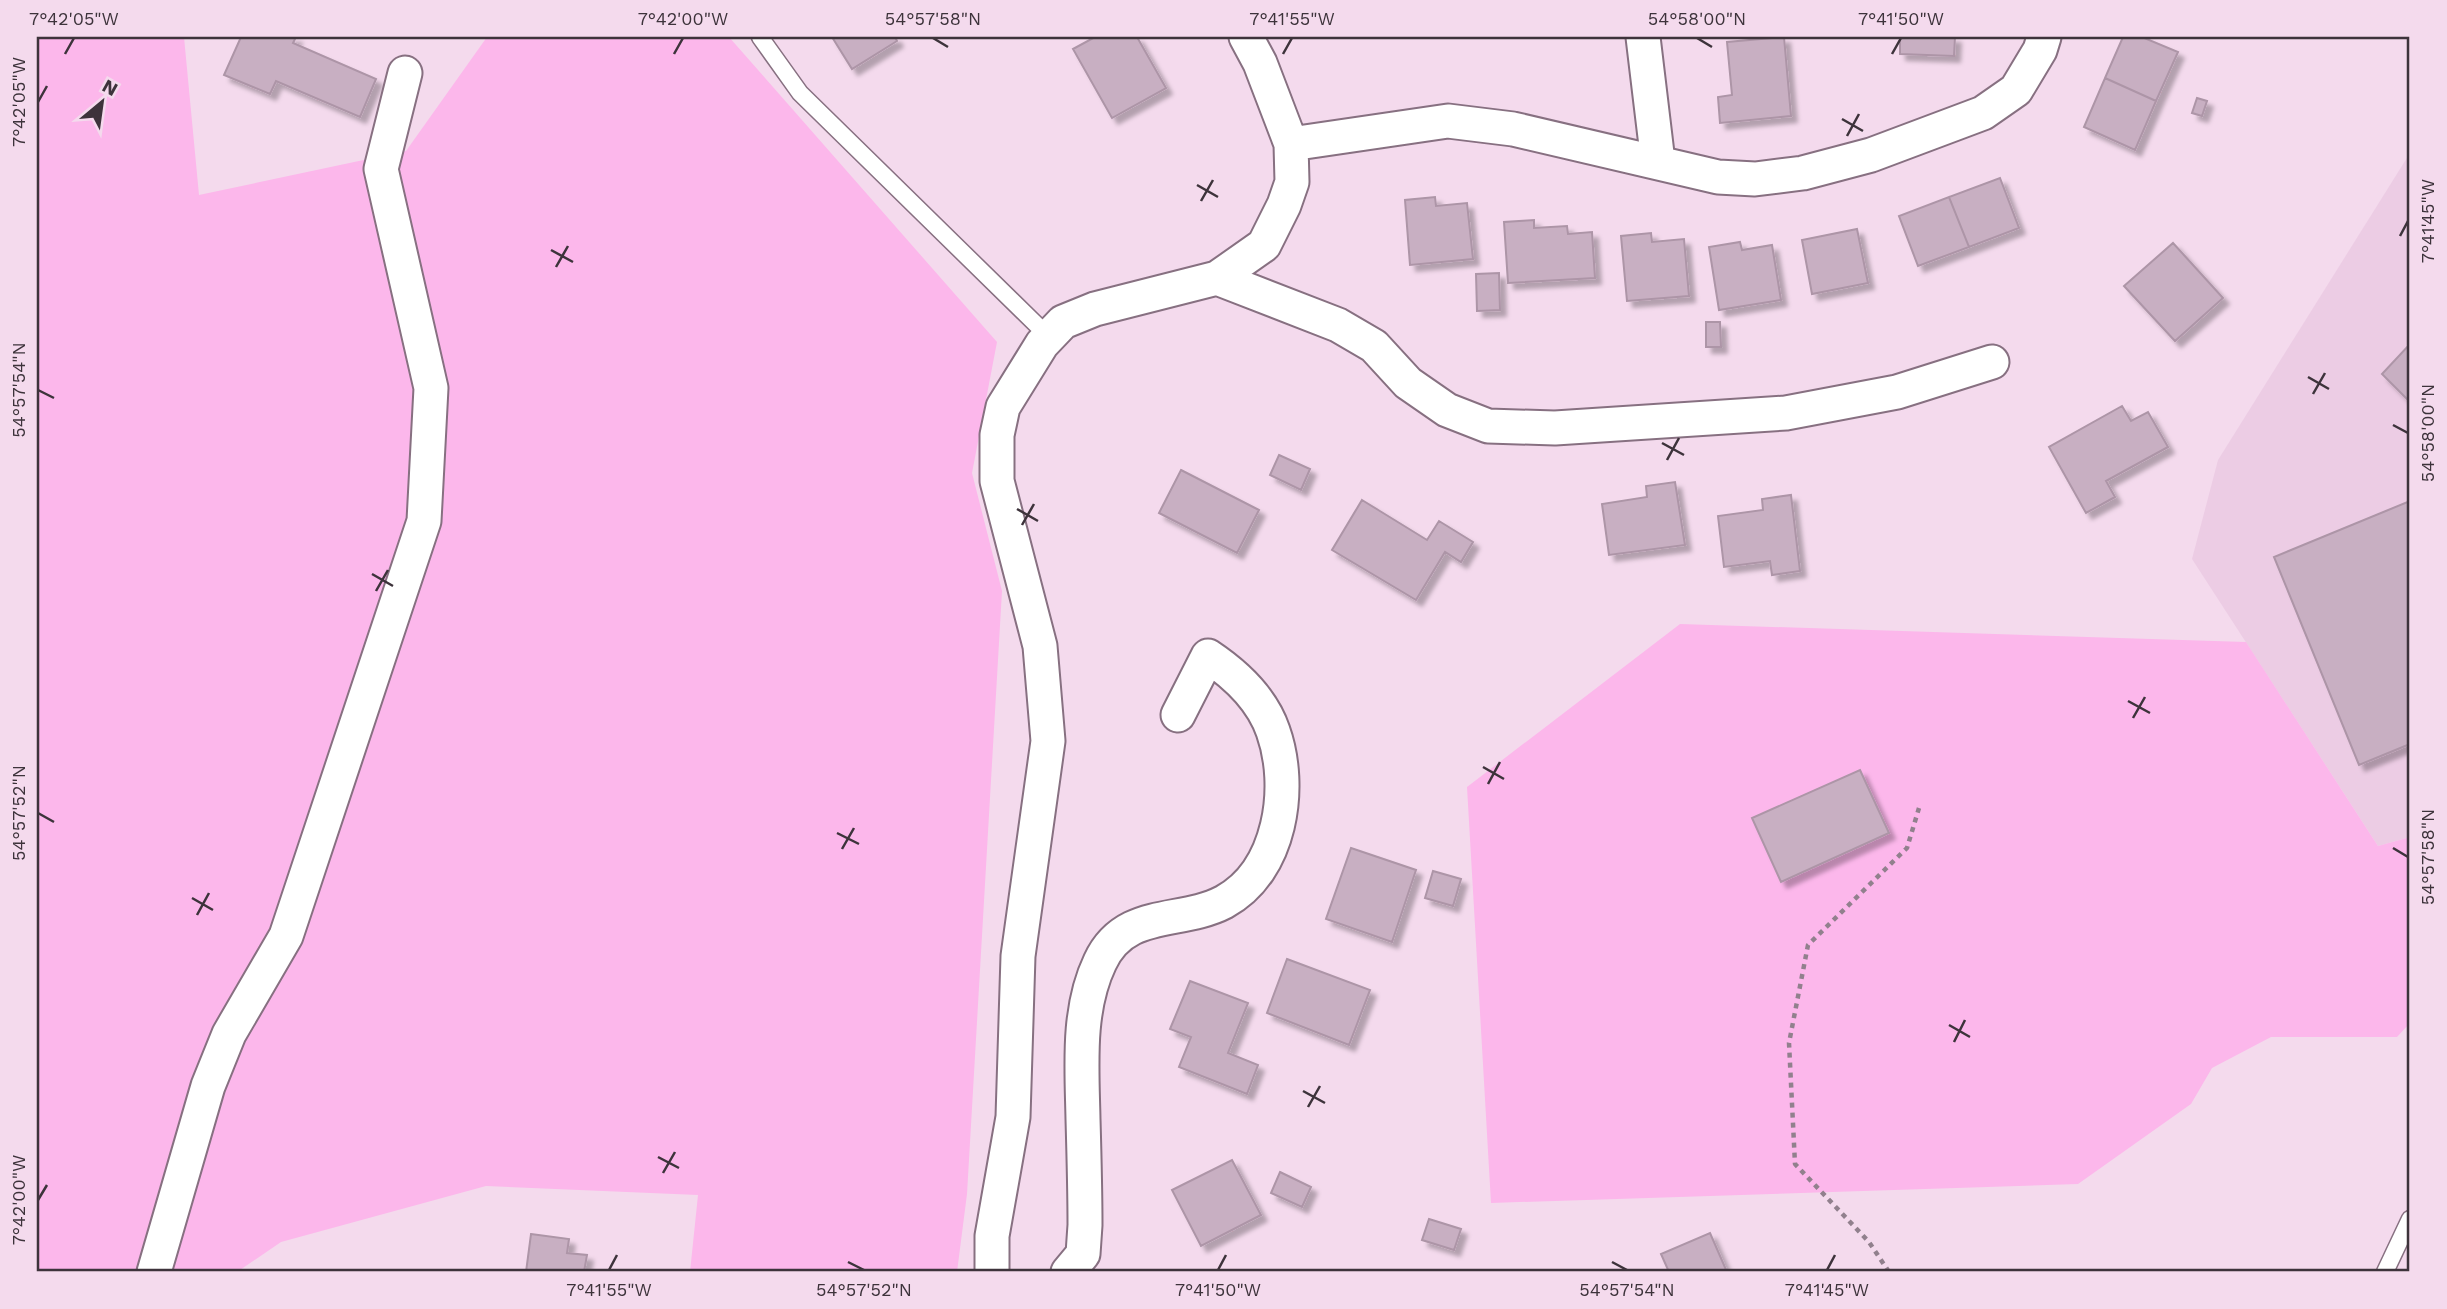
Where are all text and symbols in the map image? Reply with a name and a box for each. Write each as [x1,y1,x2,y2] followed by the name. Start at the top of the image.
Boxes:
[29,8,119,29] text: 7°42'05"W
[638,8,728,29] text: 7°42'00"W
[885,8,981,29] text: 54°57'58"N
[1249,8,1335,29] text: 7°41'55"W
[1648,8,1746,29] text: 54°58'00"N
[1858,8,1944,29] text: 7°41'50"W
[8,57,29,147] text: 7°42'05"W
[66,66,136,136] north arrow
[98,74,122,101] text: N
[2417,179,2438,263] text: 7°41'45"W
[8,342,29,438] text: 54°57'54"N
[2417,384,2438,482] text: 54°58'00"N
[8,765,29,861] text: 54°57'52"N
[2417,809,2438,905] text: 54°57'58"N
[8,1155,29,1245] text: 7°42'00"W
[566,1279,652,1300] text: 7°41'55"W
[816,1279,912,1300] text: 54°57'52"N
[1175,1279,1261,1300] text: 7°41'50"W
[1579,1279,1675,1300] text: 54°57'54"N
[1785,1279,1869,1300] text: 7°41'45"W

